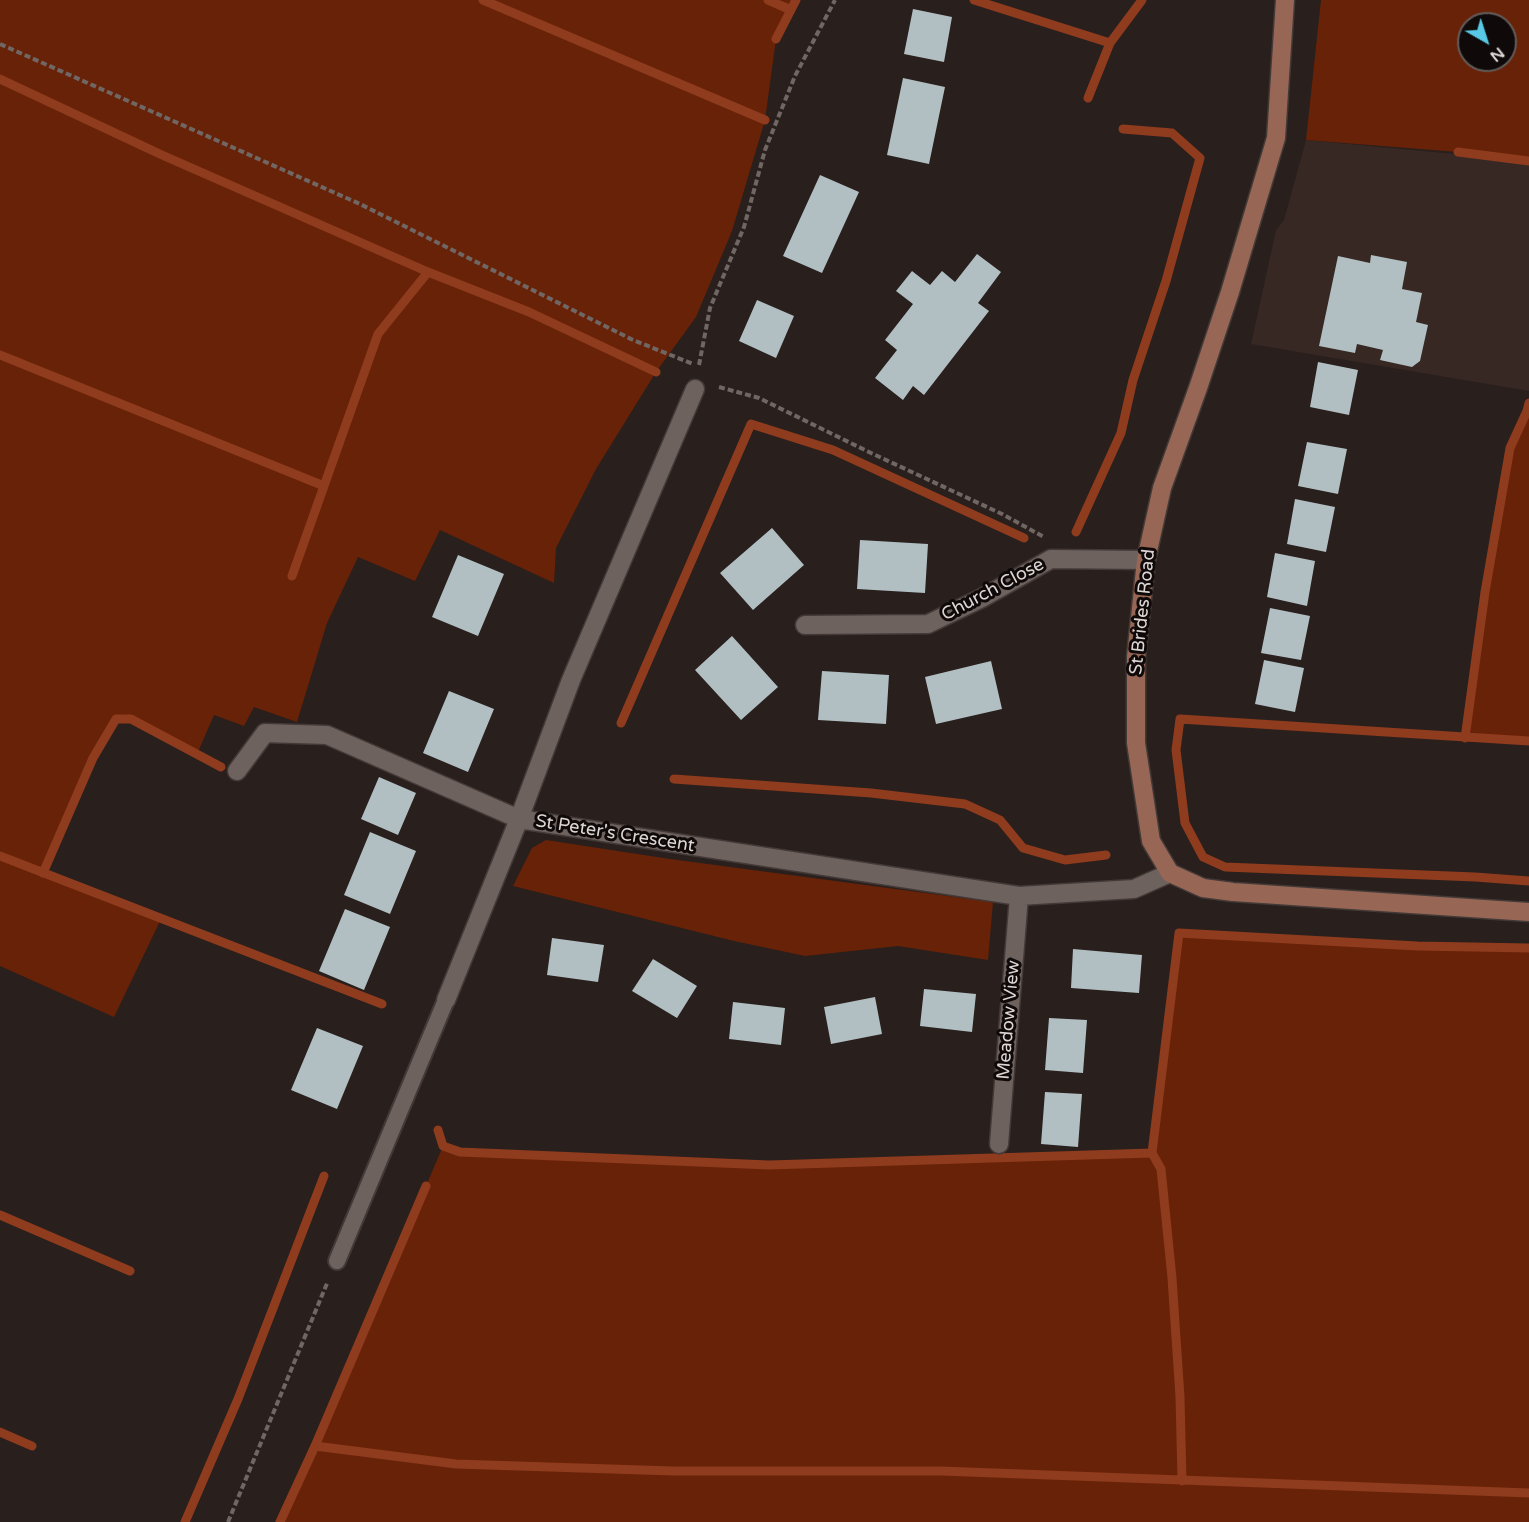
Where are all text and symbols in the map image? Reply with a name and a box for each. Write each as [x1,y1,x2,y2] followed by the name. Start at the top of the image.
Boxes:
[1457,12,1517,72] north arrow
[1486,43,1508,66] text: N
[1126,548,1160,676] street label: St Brides Road
[938,554,1048,626] street label: Church Close
[534,811,696,857] street label: St Peter's Crescent
[993,959,1025,1081] street label: Meadow View

